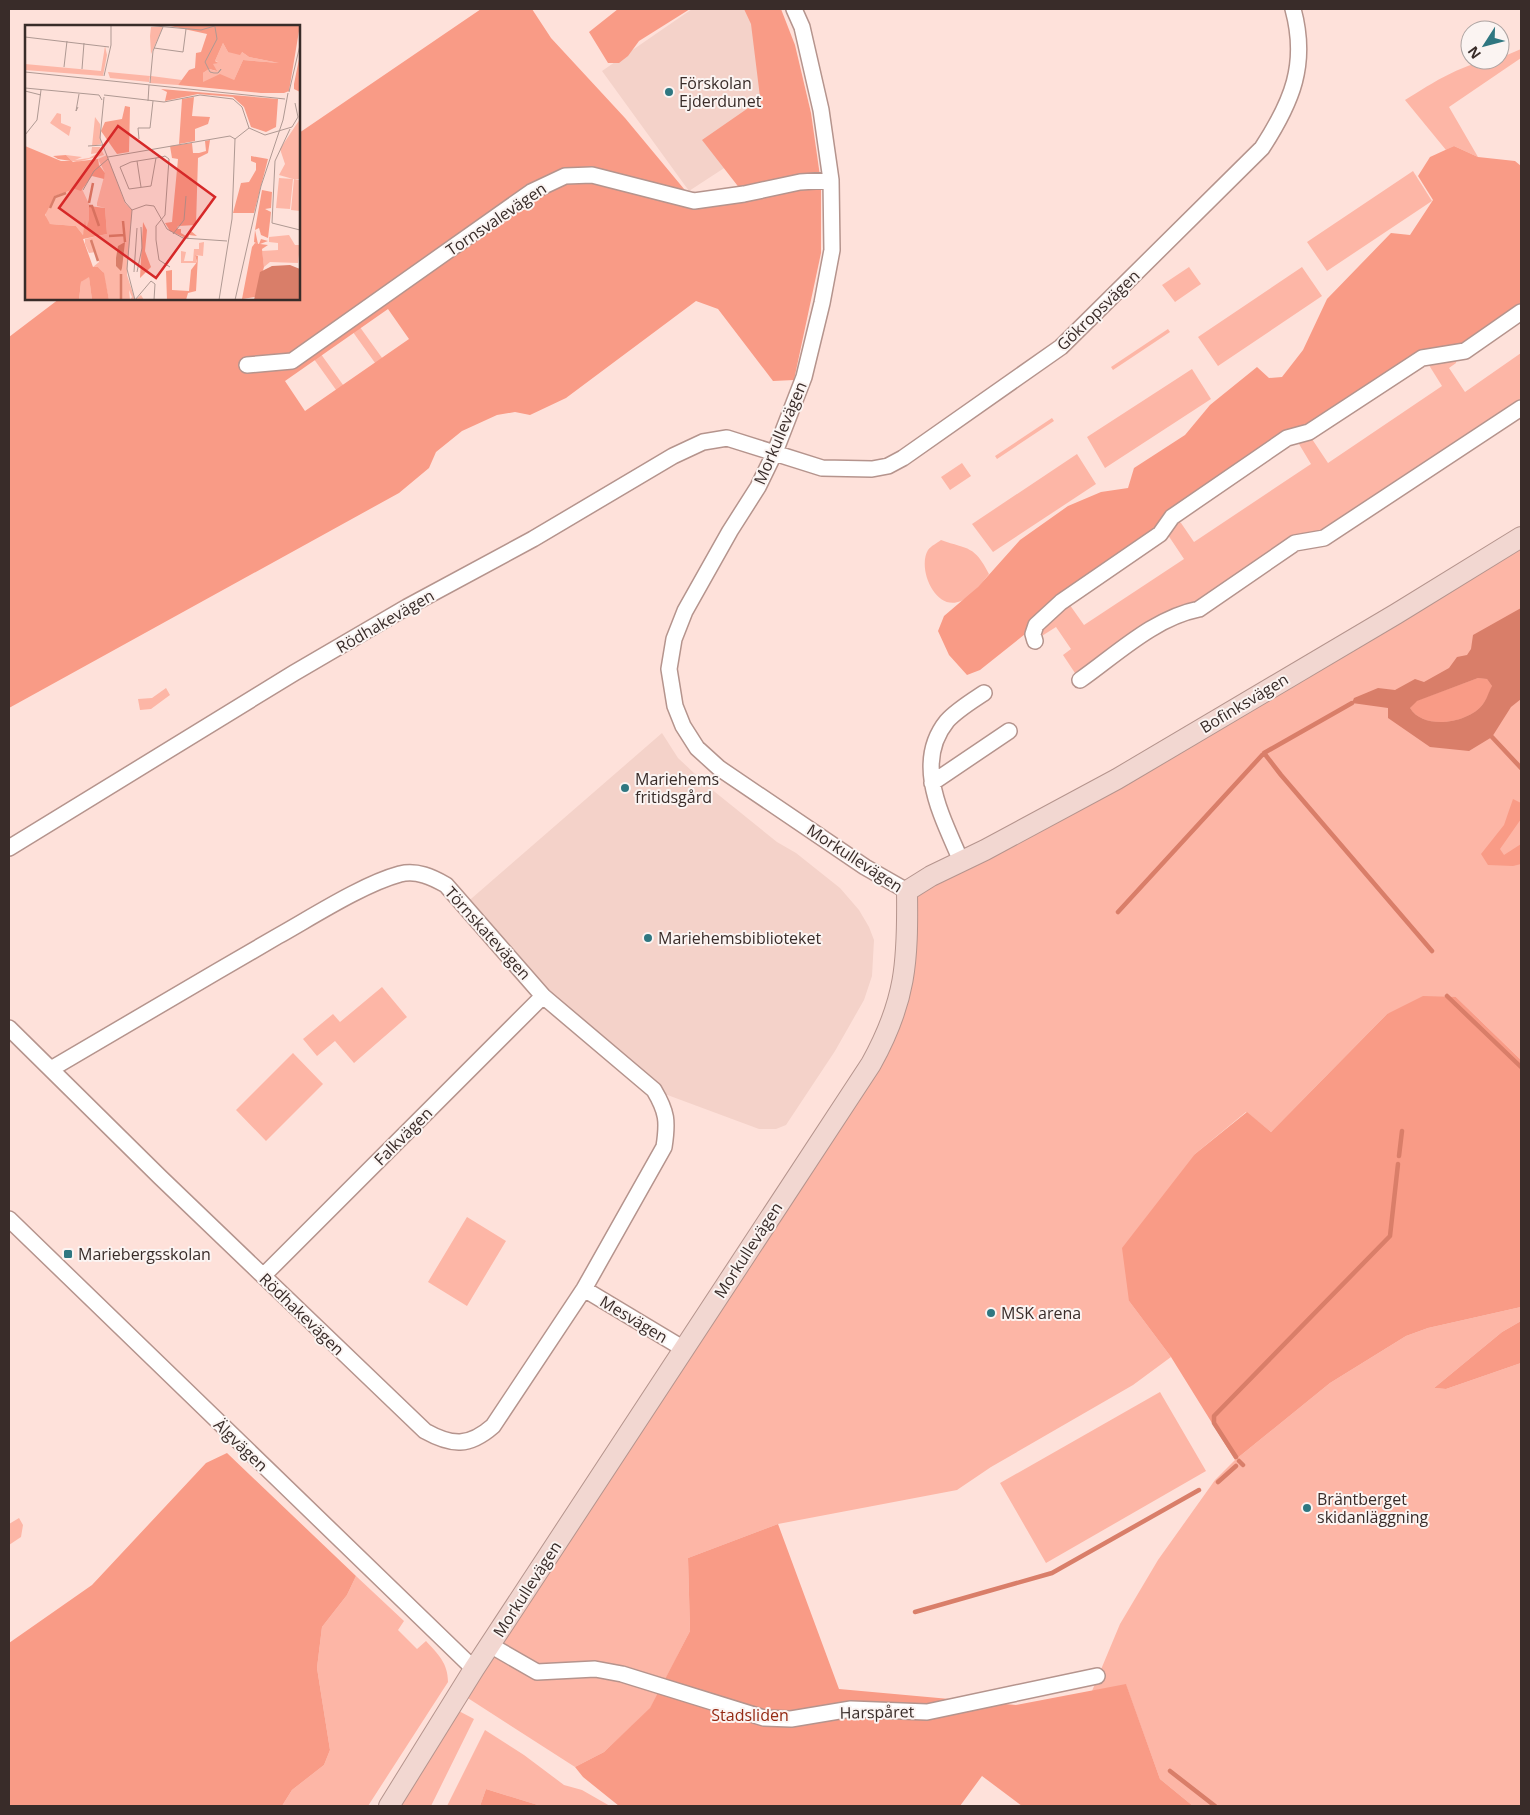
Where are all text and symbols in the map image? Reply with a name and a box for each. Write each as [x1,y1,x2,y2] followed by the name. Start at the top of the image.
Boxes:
[1460,20,1510,70] north arrow
[25,25,300,300] inset map
[1463,43,1485,63] text: N
[679,72,762,112] place label: Förskolan Ejderdunet
[663,86,675,98] marker: Förskolan Ejderdunet
[441,177,551,261] street label: Tornsvalevägen
[1052,265,1144,355] street label: Gökropsvägen
[748,378,812,488] street label: Morkullevägen
[332,584,438,658] street label: Rödhakevägen
[1196,668,1292,738] street label: Bofinksvägen
[635,768,719,808] place label: Mariehems fritidsgård
[619,782,631,794] marker: Mariehems fritidsgård
[803,819,907,897] street label: Morkullevägen
[440,882,536,984] street label: Törnskatevägen
[658,927,821,949] place label: Mariehemsbiblioteket
[642,932,654,944] marker: Mariehemsbiblioteket
[369,1102,437,1170] street label: Falkvägen
[709,1198,787,1302] street label: Morkullevägen
[78,1243,211,1265] place label: Mariebergsskolan
[62,1248,74,1260] marker: Mariebergsskolan
[255,1268,349,1360] street label: Rödhakevägen
[596,1290,672,1348] street label: Mesvägen
[1001,1302,1081,1324] place label: MSK arena
[985,1307,997,1319] marker: MSK arena
[209,1414,273,1476] street label: Älgvägen
[1317,1488,1429,1528] place label: Bräntberget skidanläggning
[1301,1502,1313,1514] marker: Bräntberget skidanläggning
[488,1537,566,1641] street label: Morkullevägen
[839,1700,915,1724] street label: Harspåret
[711,1704,789,1726] park label: Stadsliden

